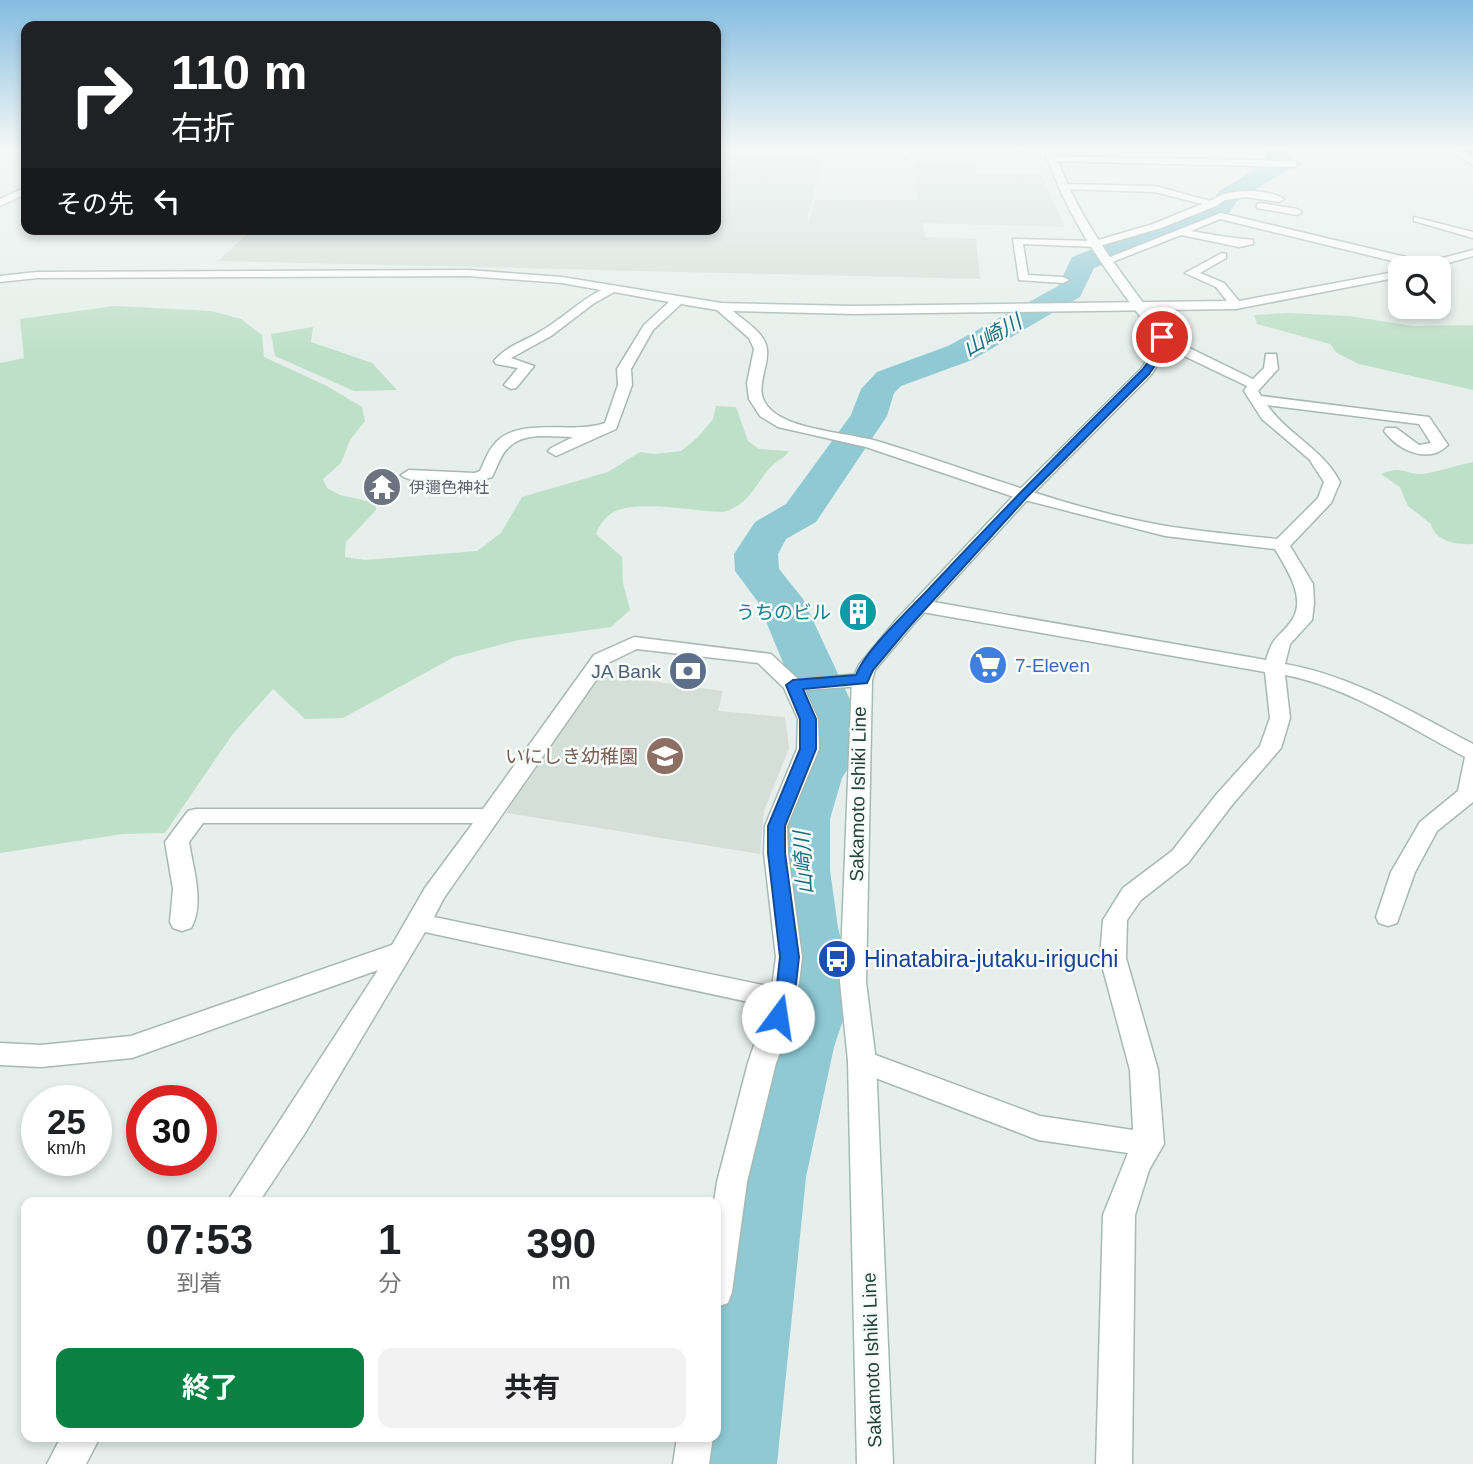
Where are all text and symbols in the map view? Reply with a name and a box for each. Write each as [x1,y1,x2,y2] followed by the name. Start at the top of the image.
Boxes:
[171,45,307,99] text: 110 m
[56,49,147,140] icon: right
[171,110,235,146] text: 右折
[148,182,186,220] icon: left
[56,189,134,219] text: その先
[1388,256,1451,319] map controls
[1388,256,1451,319] button: search
[1132,307,1192,367] pin
[959,309,1027,360] water label: 山崎川
[1143,318,1181,356] icon: arrive
[361,466,403,508] temple icon: 伊邇色神社
[409,479,489,496] place label: 伊邇色神社
[837,591,879,633] building icon: うちのビル
[736,602,831,623] place label: うちのビル
[967,644,1009,686] supermarket icon: 7-Eleven
[667,650,709,692] bank icon: JA Bank
[1015,655,1090,676] place label: 7-Eleven
[591,661,661,682] place label: JA Bank
[846,706,870,882] street label: Sakamoto Ishiki Line
[644,735,686,777] school or university icon: いにしき幼稚園
[505,746,638,767] place label: いにしき幼稚園
[790,829,816,895] water label: 山崎川
[816,938,858,980] bus stop icon: Hinatabira-jutaku-iriguchi
[864,946,1118,972] place label: Hinatabira-jutaku-iriguchi
[741,980,815,1054] position arrow
[126,1085,217,1176] speed limit sign: 30
[47,1102,86,1141] text: 25
[47,1138,86,1158] text: km/h
[146,1216,253,1263] text: 07:53
[378,1216,401,1263] text: 1
[526,1220,596,1267] text: 390
[552,1268,571,1294] text: m
[176,1270,222,1296] text: 到着
[378,1270,401,1296] text: 分
[858,1272,886,1448] street label: Sakamoto Ishiki Line
[56,1348,364,1428] button: 終了
[378,1348,686,1428] button: 共有

